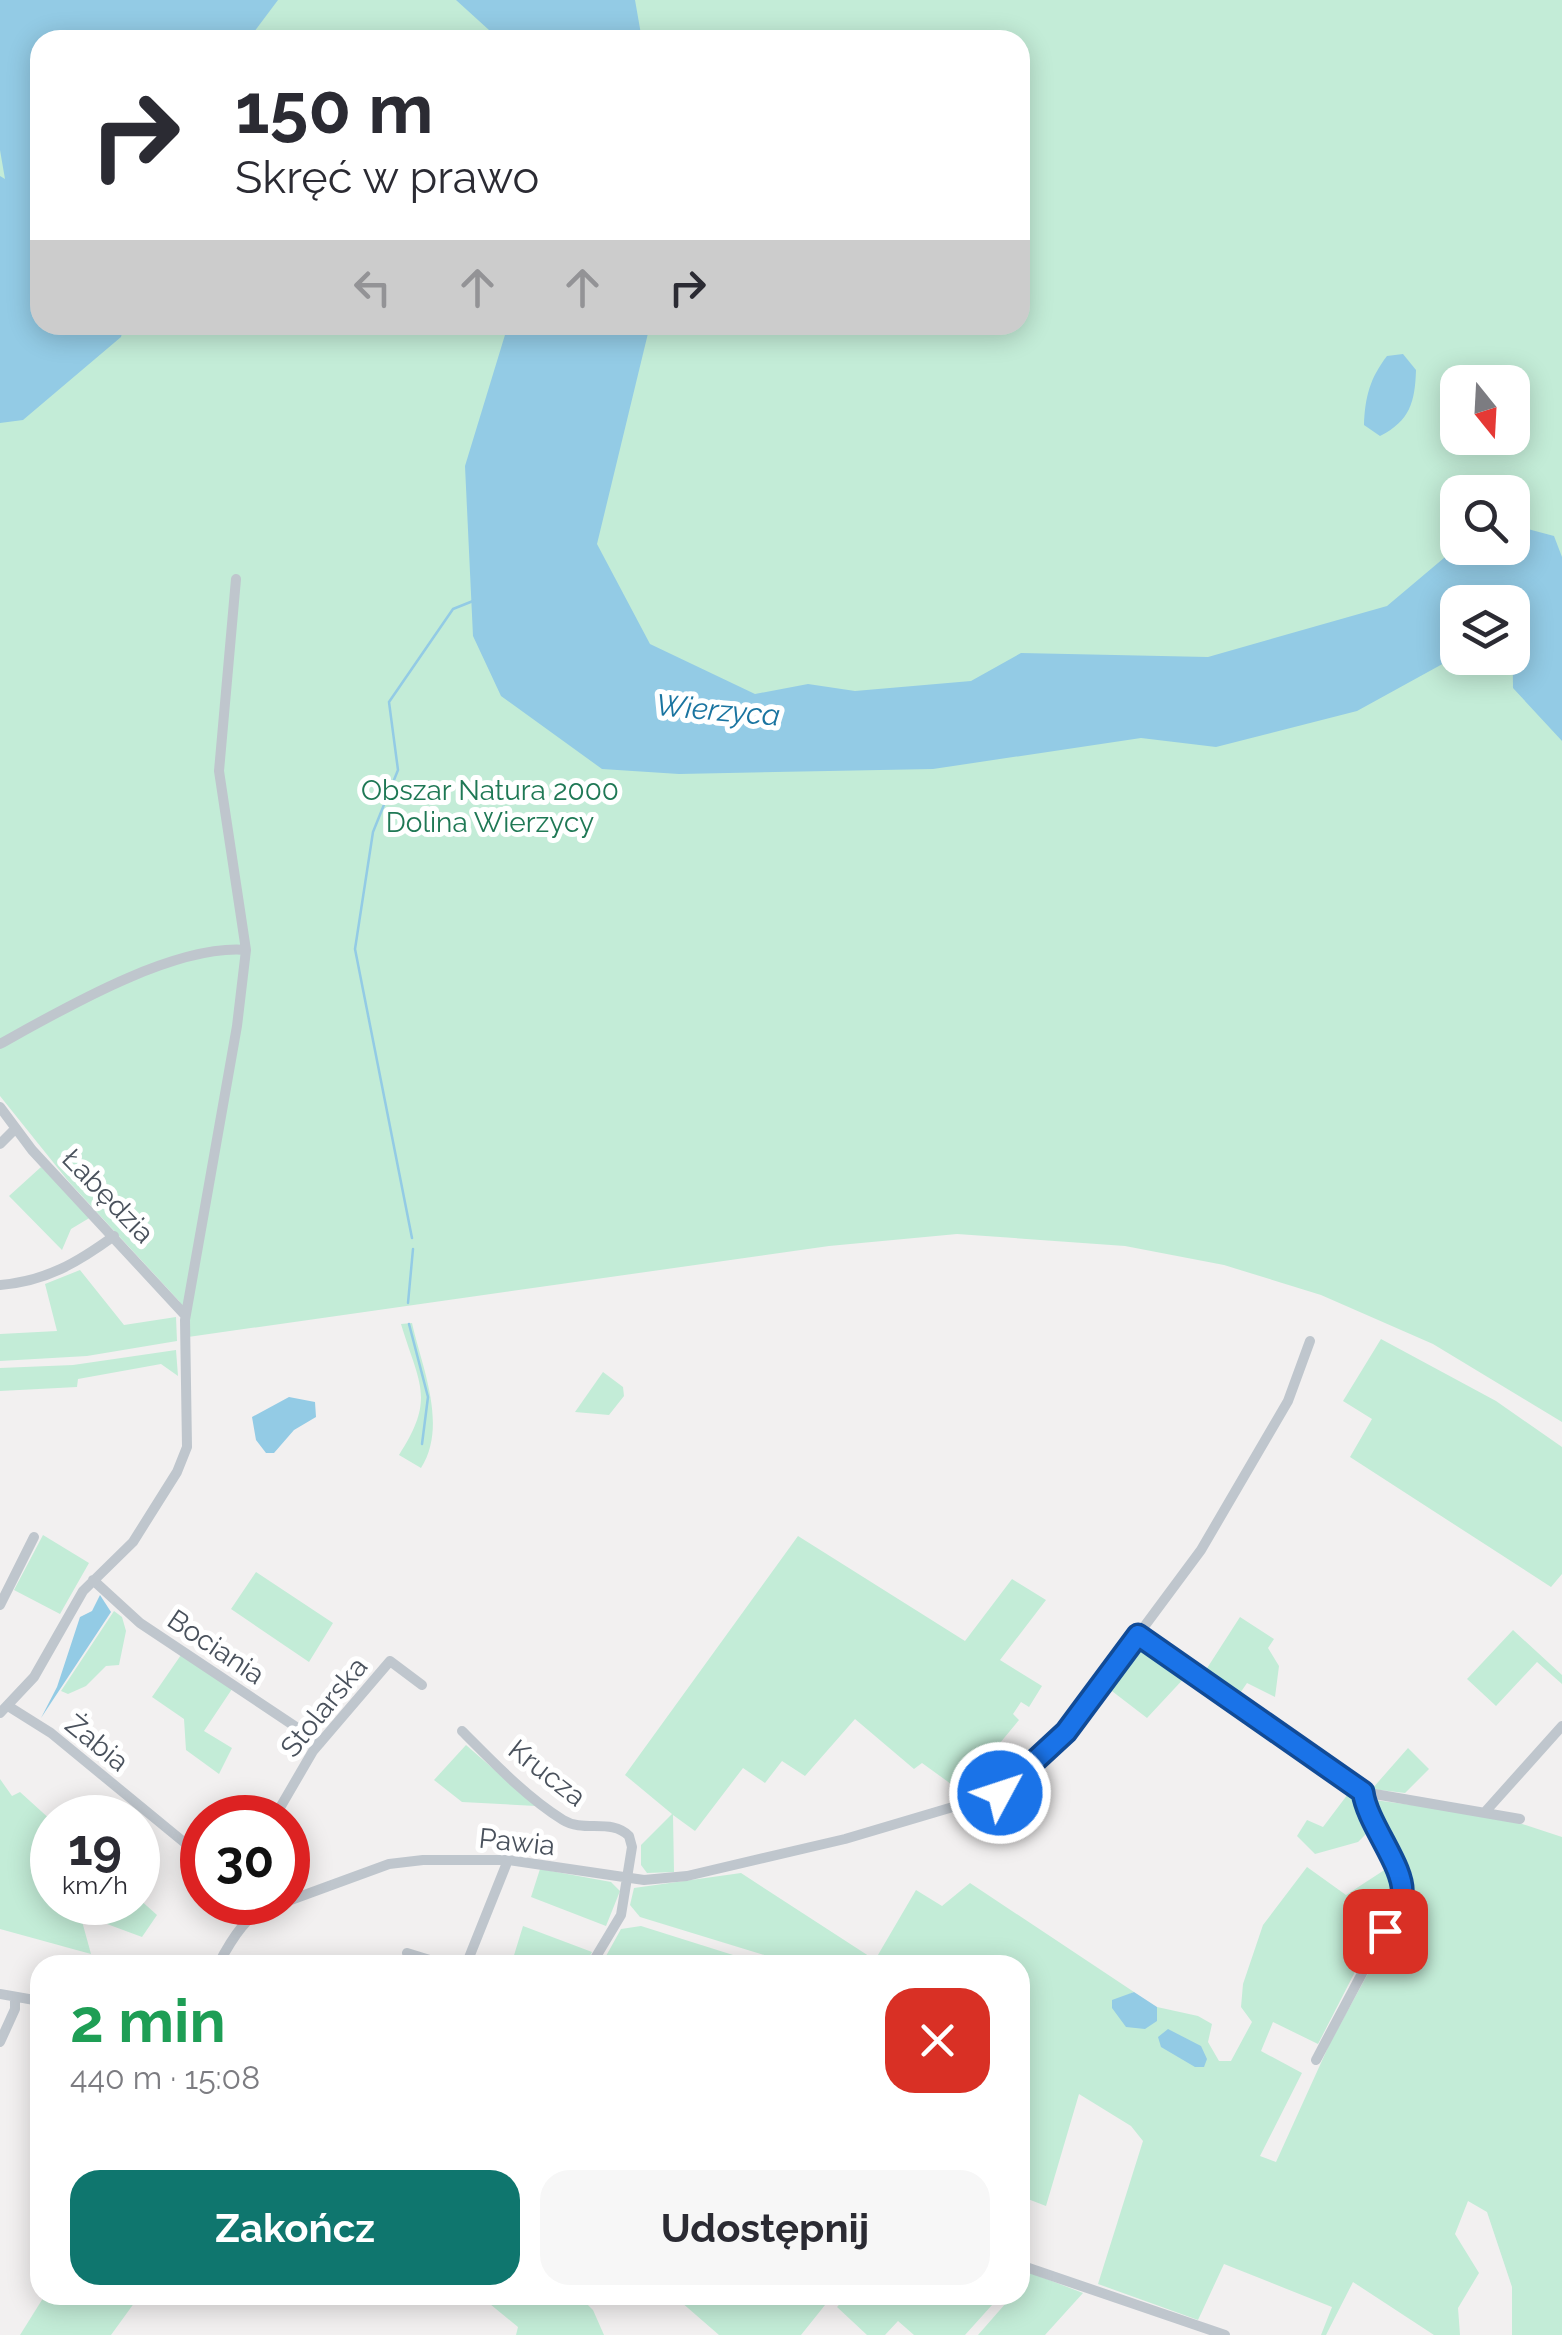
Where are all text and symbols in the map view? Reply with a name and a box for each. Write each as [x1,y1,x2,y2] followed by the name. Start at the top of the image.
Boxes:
[235,67,433,149] text: 150 m
[70,70,200,200] icon: right
[235,151,539,204] text: Skręć w prawo
[345,260,400,315] icon: left
[450,260,505,315] icon: ahead
[555,260,610,315] icon: ahead
[660,260,715,315] icon: right
[1440,365,1530,455] north arrow
[1440,365,1530,675] map controls
[1440,475,1530,565] button: search
[1440,585,1530,675] button: layers
[654,687,782,733] water label: Wierzyca
[361,774,619,839] park label: Obszar Natura 2000 Dolina Wierzycy
[55,1142,161,1250] street label: Łabędzia
[161,1603,271,1691] street label: Bociania
[274,1650,374,1764] street label: Stolarska
[59,1708,135,1778] street label: Żabia
[502,1733,592,1813] street label: Krucza
[948,1741,1052,1845] position arrow
[180,1795,310,1925] speed limit sign: 30
[68,1818,122,1877] text: 19
[477,1822,557,1862] street label: Pawia
[62,1870,128,1900] text: km/h
[1343,1889,1428,1974] pin
[1358,1904,1413,1959] icon: arrive
[70,1986,226,2056] text: 2 min
[885,1988,990,2093] button: close
[70,2059,260,2096] text: 440 m · 15:08
[70,2170,520,2285] button: Zakończ
[540,2170,990,2285] button: Udostępnij

